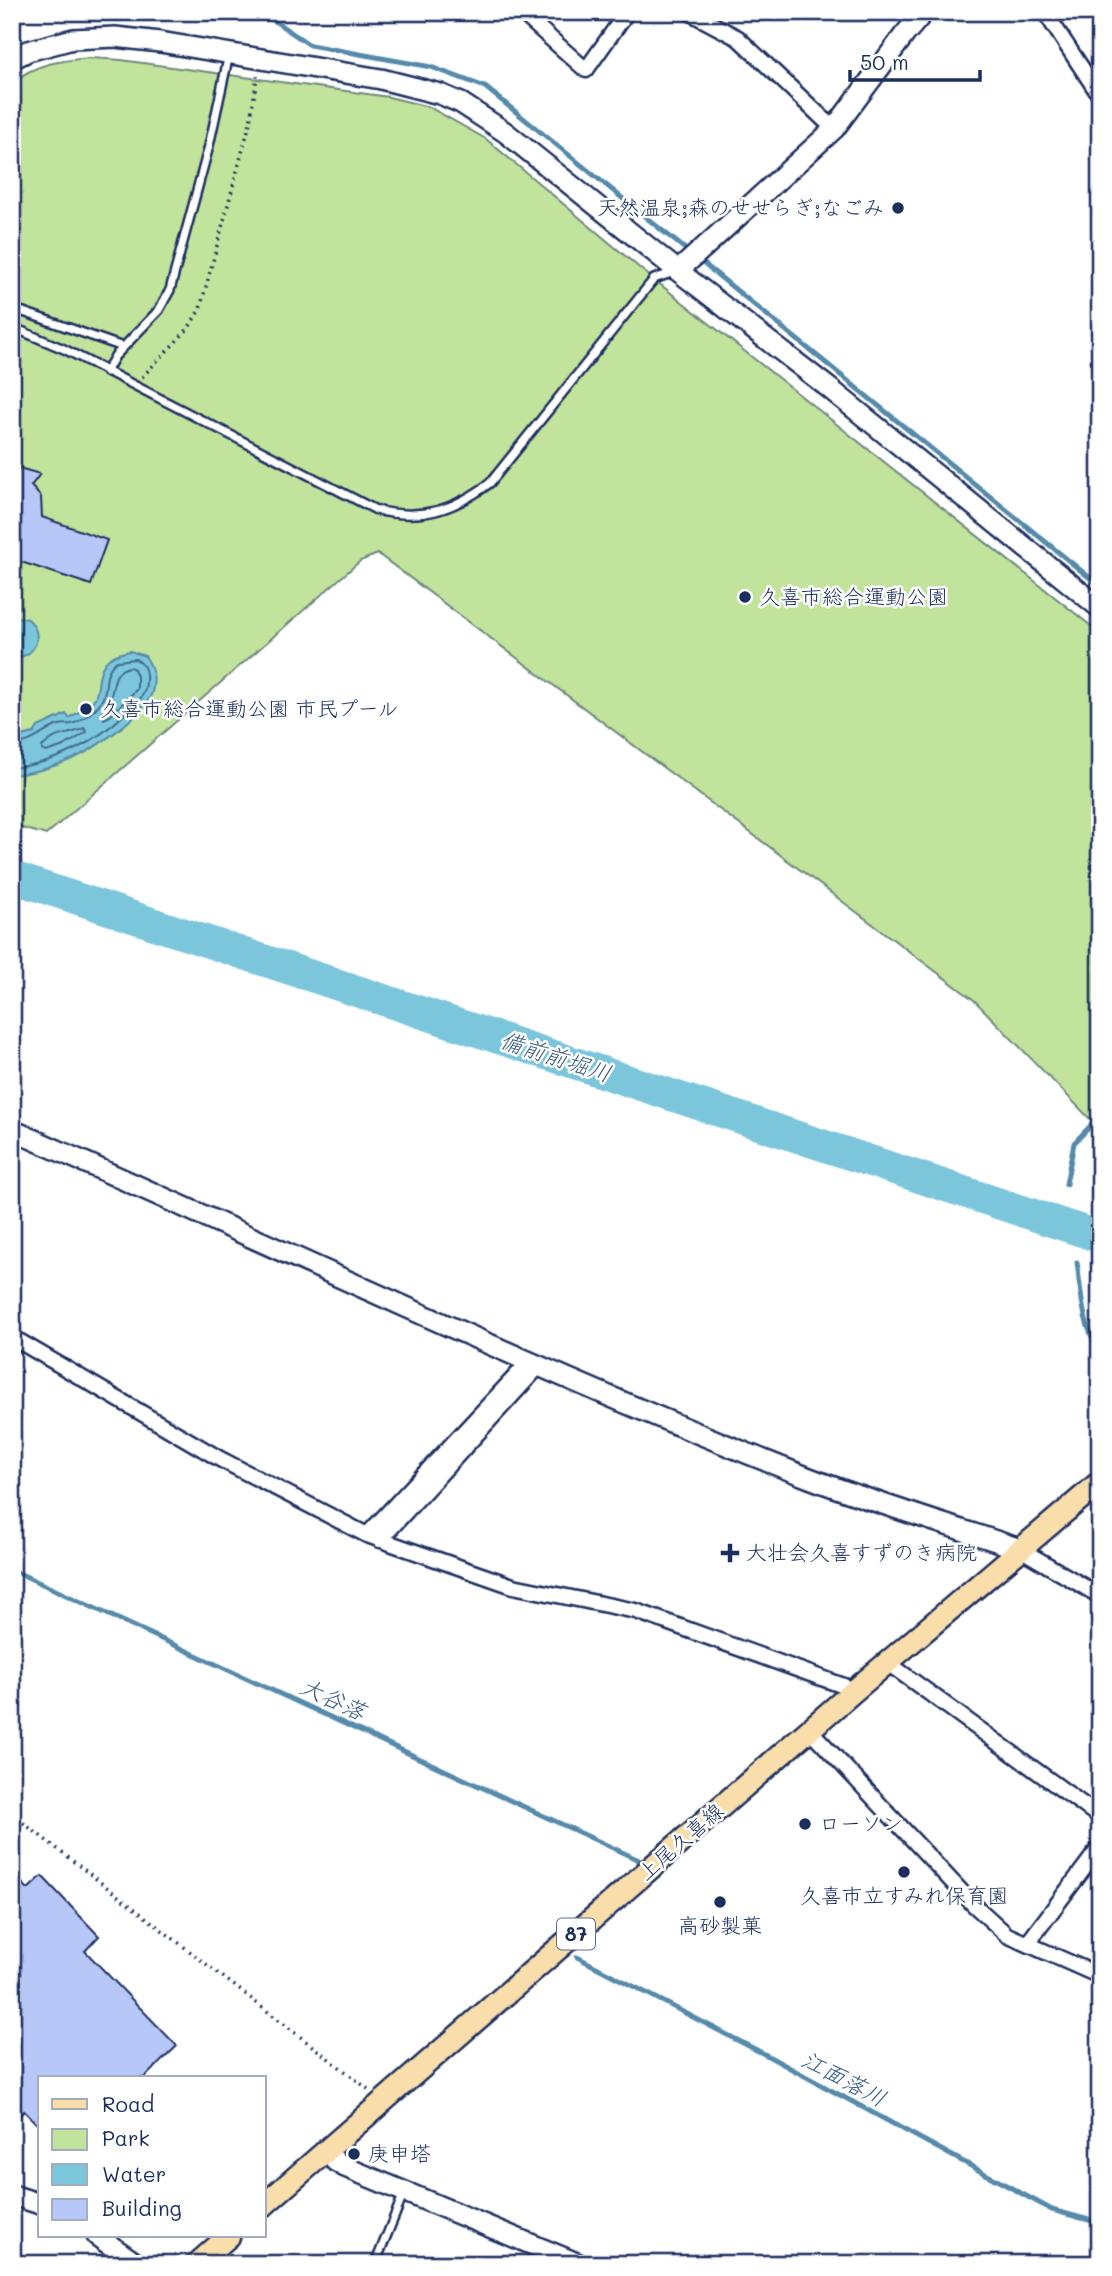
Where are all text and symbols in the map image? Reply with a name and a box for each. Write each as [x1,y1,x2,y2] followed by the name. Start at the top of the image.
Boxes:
[850,38,979,82] scale bar
[860,48,909,75] text: 50 m
[597,193,884,220] place label: 天然温泉;森のせせらぎ;なごみ
[890,200,906,216] marker: 天然温泉;森のせせらぎ;なごみ
[759,582,948,609] place label: 久喜市総合運動公園
[737,589,753,605] marker: 久喜市総合運動公園
[100,694,398,721] place label: 久喜市総合運動公園 市民プール
[78,701,94,717] marker: 久喜市総合運動公園 市民プール
[497,1024,616,1088] water label: 備前前堀川
[746,1538,977,1565] place label: 大壮会久喜すずのき病院
[720,1543,740,1563] marker: 大壮会久喜すずのき病院
[296,1670,373,1727] water label: 大谷落
[632,1796,728,1885] street label: 上尾久喜線
[819,1809,903,1836] place label: ローソン
[797,1816,813,1832] marker: ローソン
[896,1864,912,1880] marker: 久喜市立すみれ保育園
[800,1881,1008,1908] place label: 久喜市立すみれ保育園
[712,1894,728,1910] marker: 高砂製菓
[678,1911,762,1938] place label: 高砂製菓
[557,1918,595,1950] road number: 87
[797,2043,892,2113] water label: 江面落川
[38,2076,266,2238] legend
[102,2090,154,2117] text: Road
[102,2124,150,2151] text: Park
[368,2139,431,2166] place label: 庚申塔
[346,2146,362,2162] marker: 庚申塔
[102,2160,166,2187] text: Water
[102,2194,182,2221] text: Building

